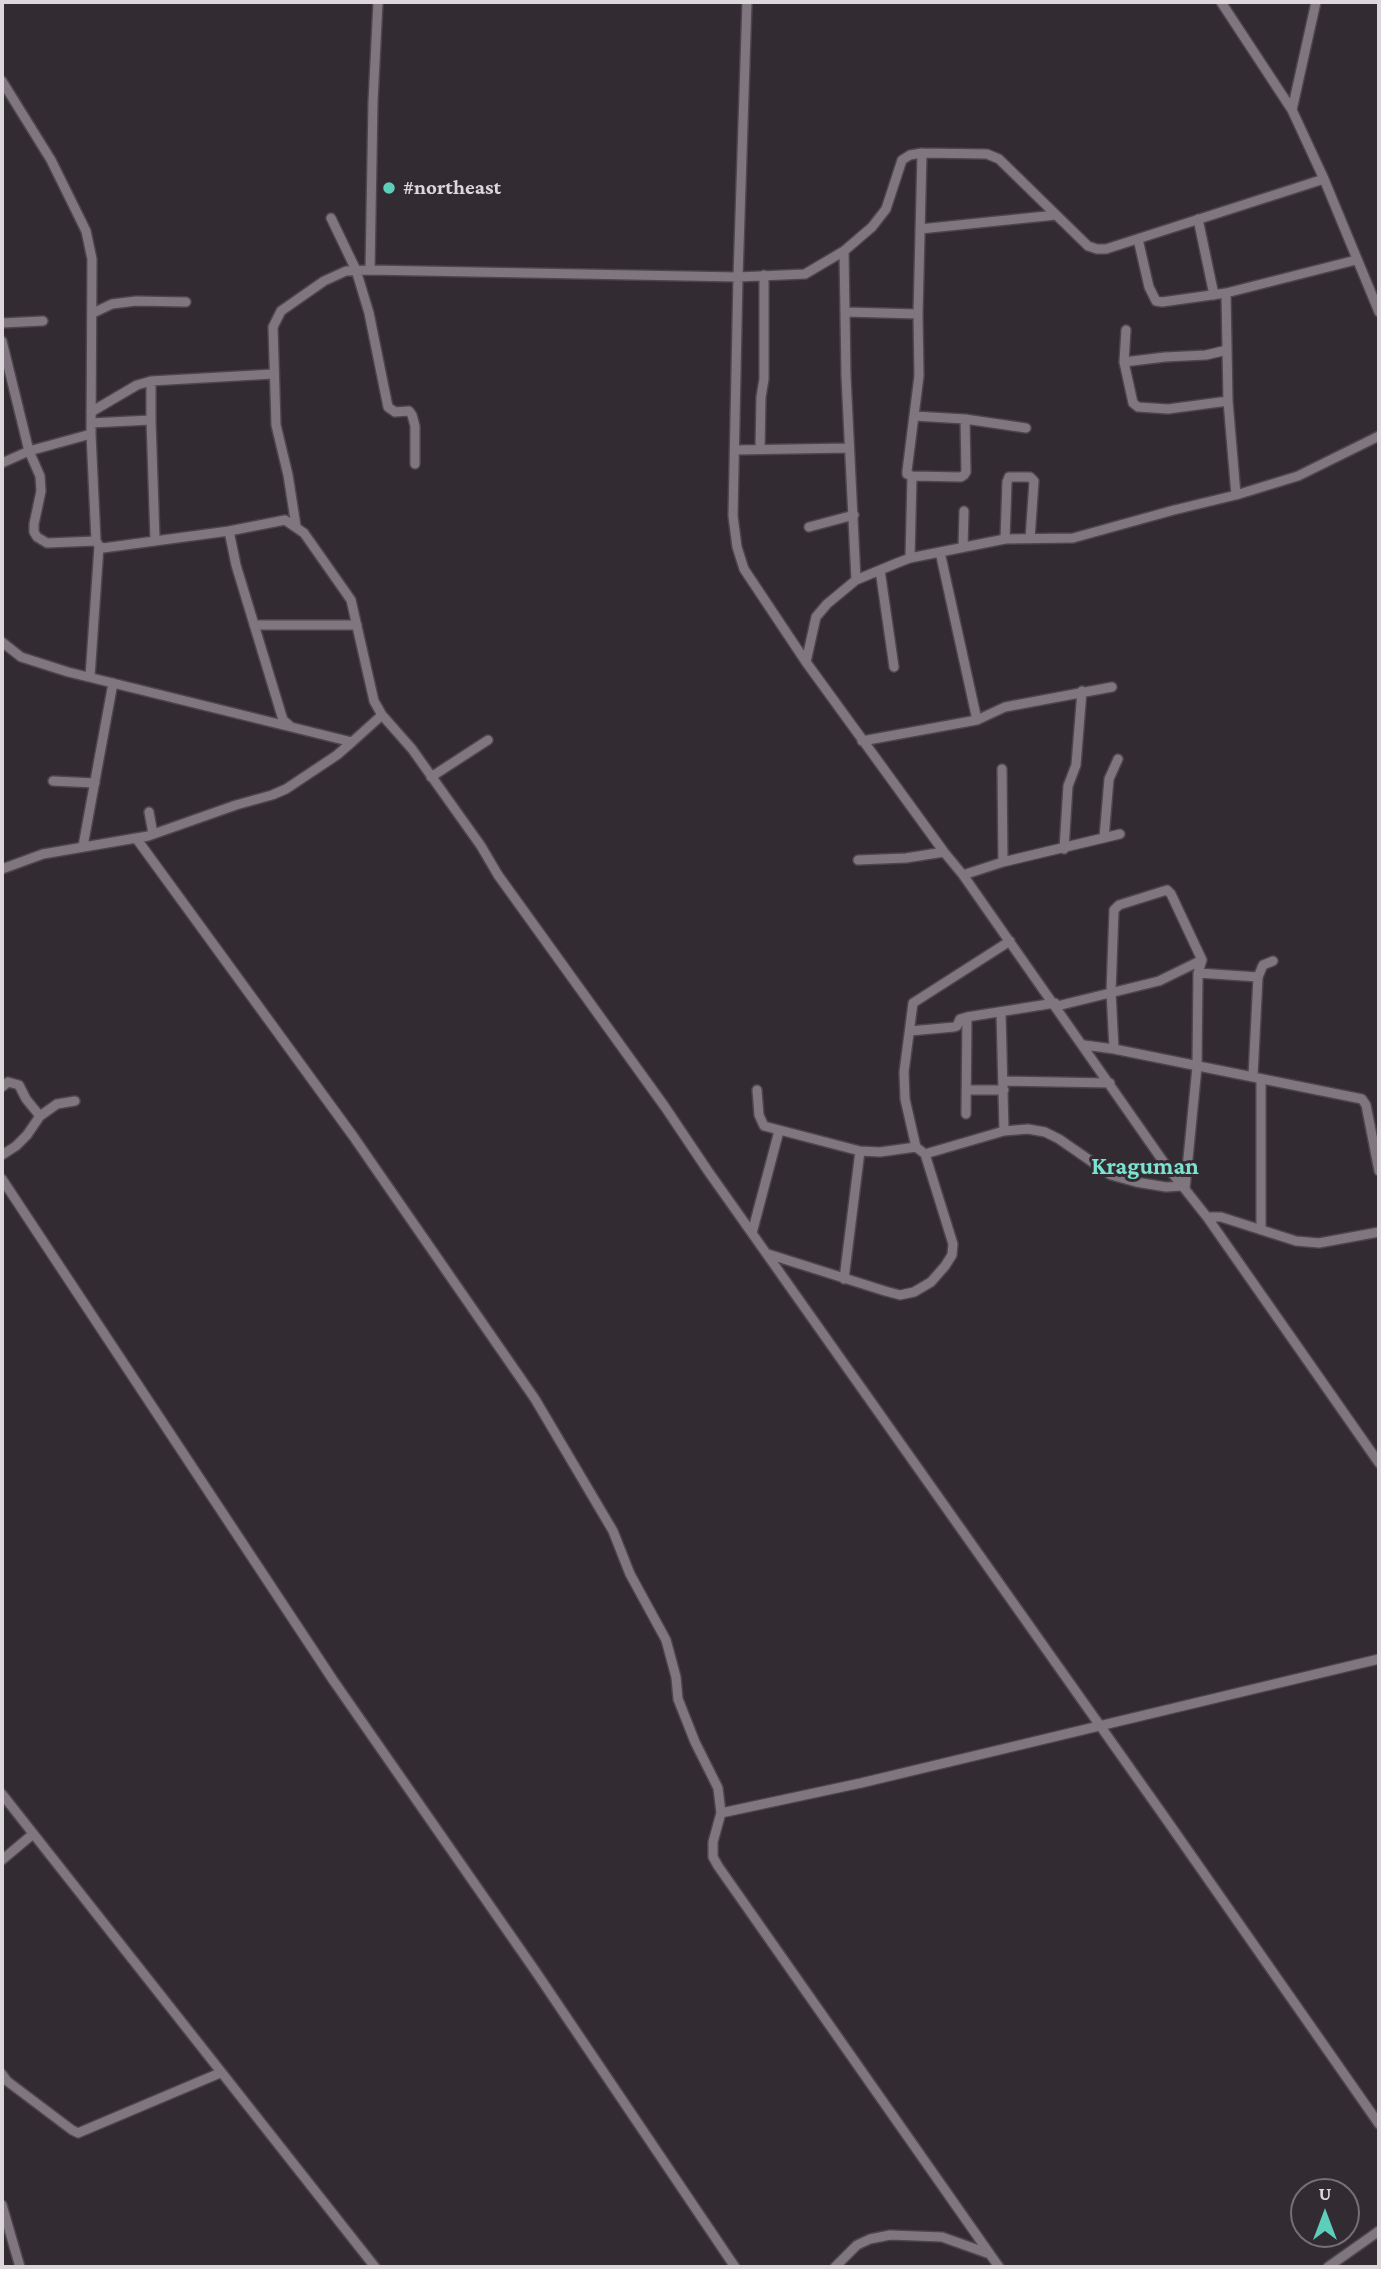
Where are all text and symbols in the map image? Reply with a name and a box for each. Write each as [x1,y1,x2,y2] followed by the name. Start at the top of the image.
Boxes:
[403,175,501,201] place label: #northeast
[381,180,397,196] marker: #northeast
[1091,1153,1199,1181] district label: Kraguman
[1290,2178,1360,2248] north arrow
[1318,2183,1332,2204] text: U

